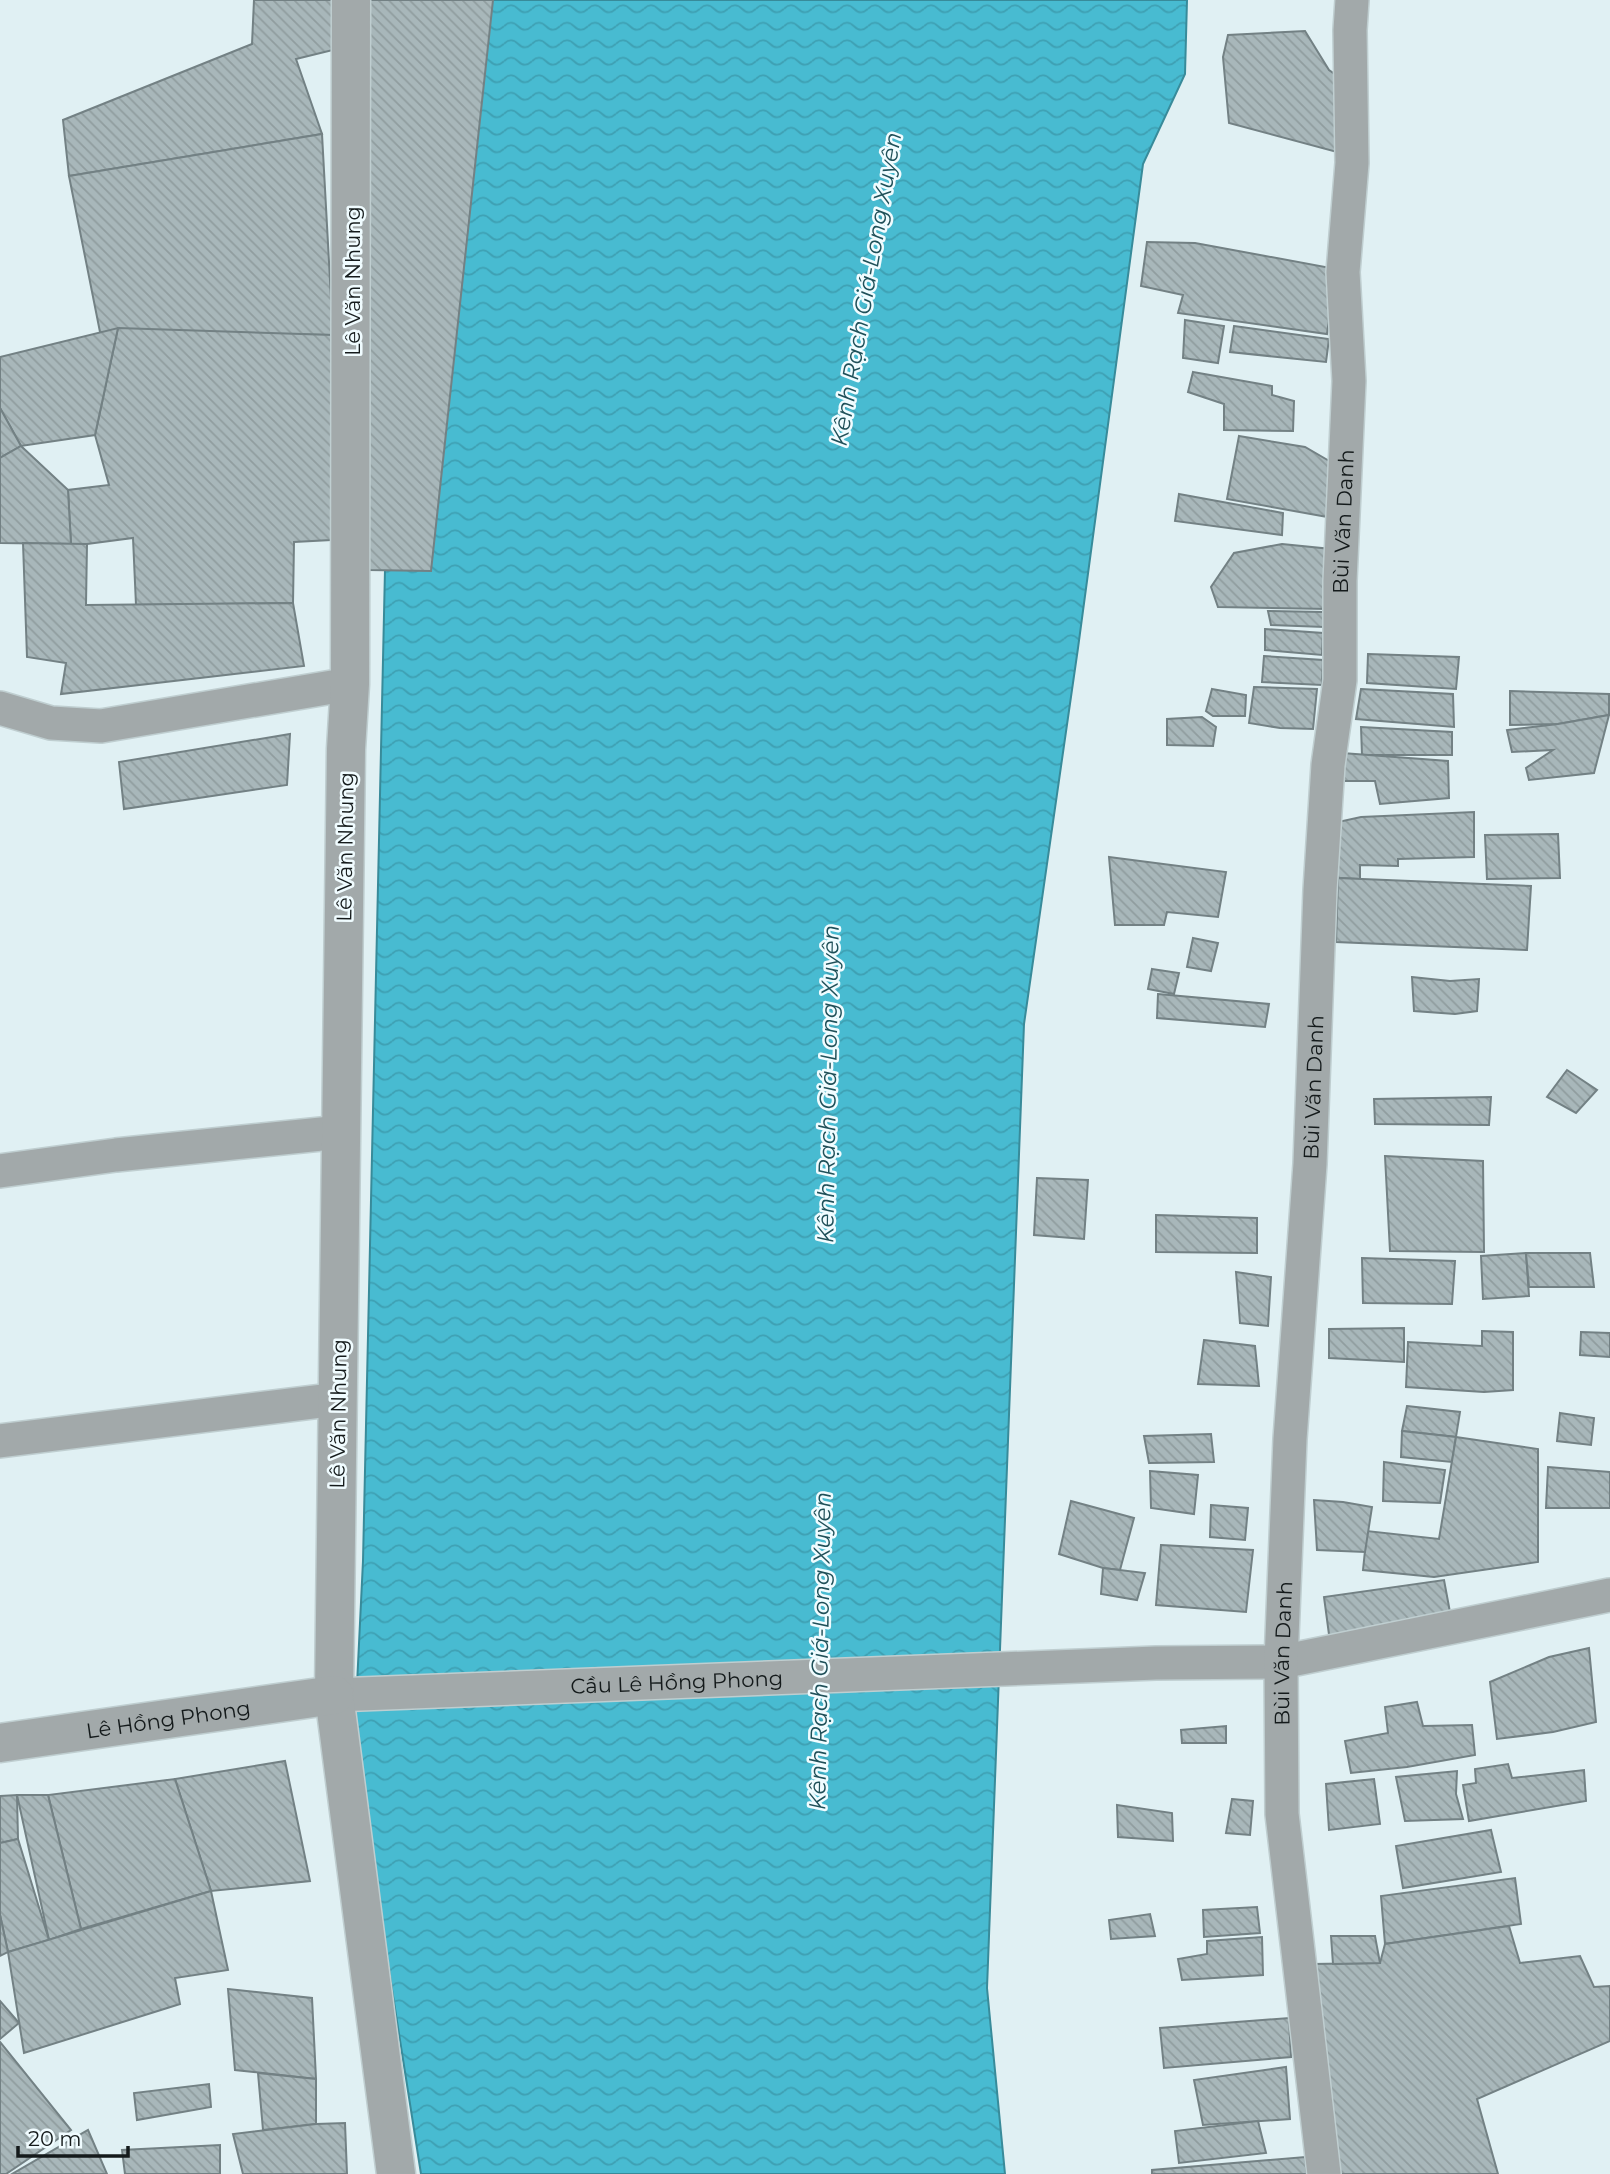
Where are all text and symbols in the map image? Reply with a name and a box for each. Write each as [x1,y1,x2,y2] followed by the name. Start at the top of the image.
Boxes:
[825,130,907,448] water label: Kênh Rạch Giá-Long Xuyên
[340,206,365,356] street label: Lê Văn Nhung
[1328,449,1358,594] street label: Bùi Văn Danh
[331,772,359,922] street label: Lê Văn Nhung
[811,925,845,1243] water label: Kênh Rạch Giá-Long Xuyên
[1298,1015,1328,1160] street label: Bùi Văn Danh
[324,1339,352,1489] street label: Lê Văn Nhung
[803,1492,837,1810] water label: Kênh Rạch Giá-Long Xuyên
[1268,1581,1297,1726] street label: Bùi Văn Danh
[570,1665,783,1698] street label: Cầu Lê Hồng Phong
[84,1695,252,1743] street label: Lê Hồng Phong
[18,2114,128,2158] scale bar
[28,2126,82,2151] text: 20 m

